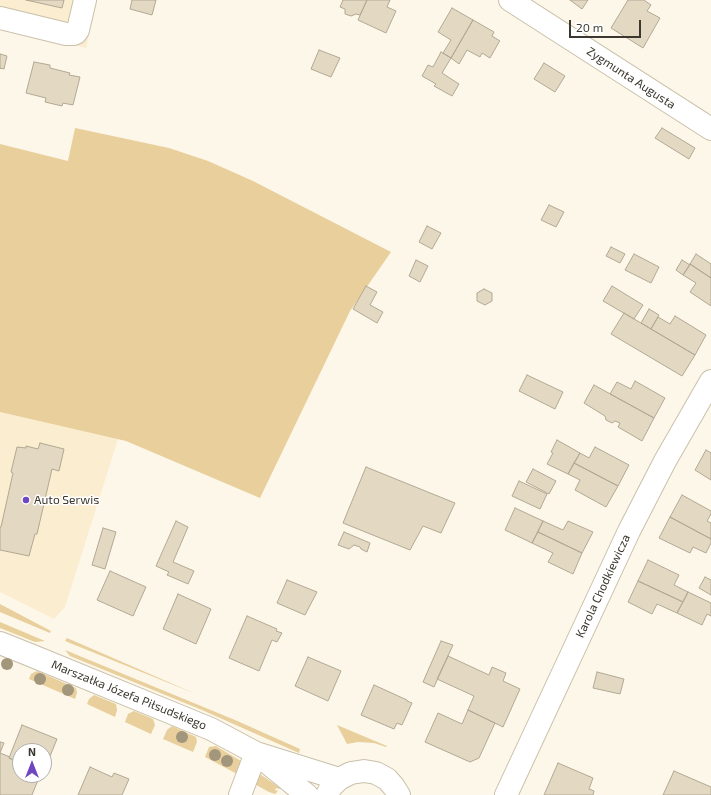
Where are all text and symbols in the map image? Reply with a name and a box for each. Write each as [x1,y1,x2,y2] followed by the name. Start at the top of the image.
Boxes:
[571,12,643,38] scale bar
[576,20,603,34] text: 20 m
[584,44,678,112] street label: Zygmunta Augusta
[34,493,99,507] place label: Auto Serwis
[21,495,31,505] marker: Auto Serwis
[573,532,633,640] street label: Karola Chodkiewicza
[49,657,209,733] street label: Marszałka Józefa Piłsudskiego
[12,743,52,783] north arrow
[28,745,36,758] text: N

